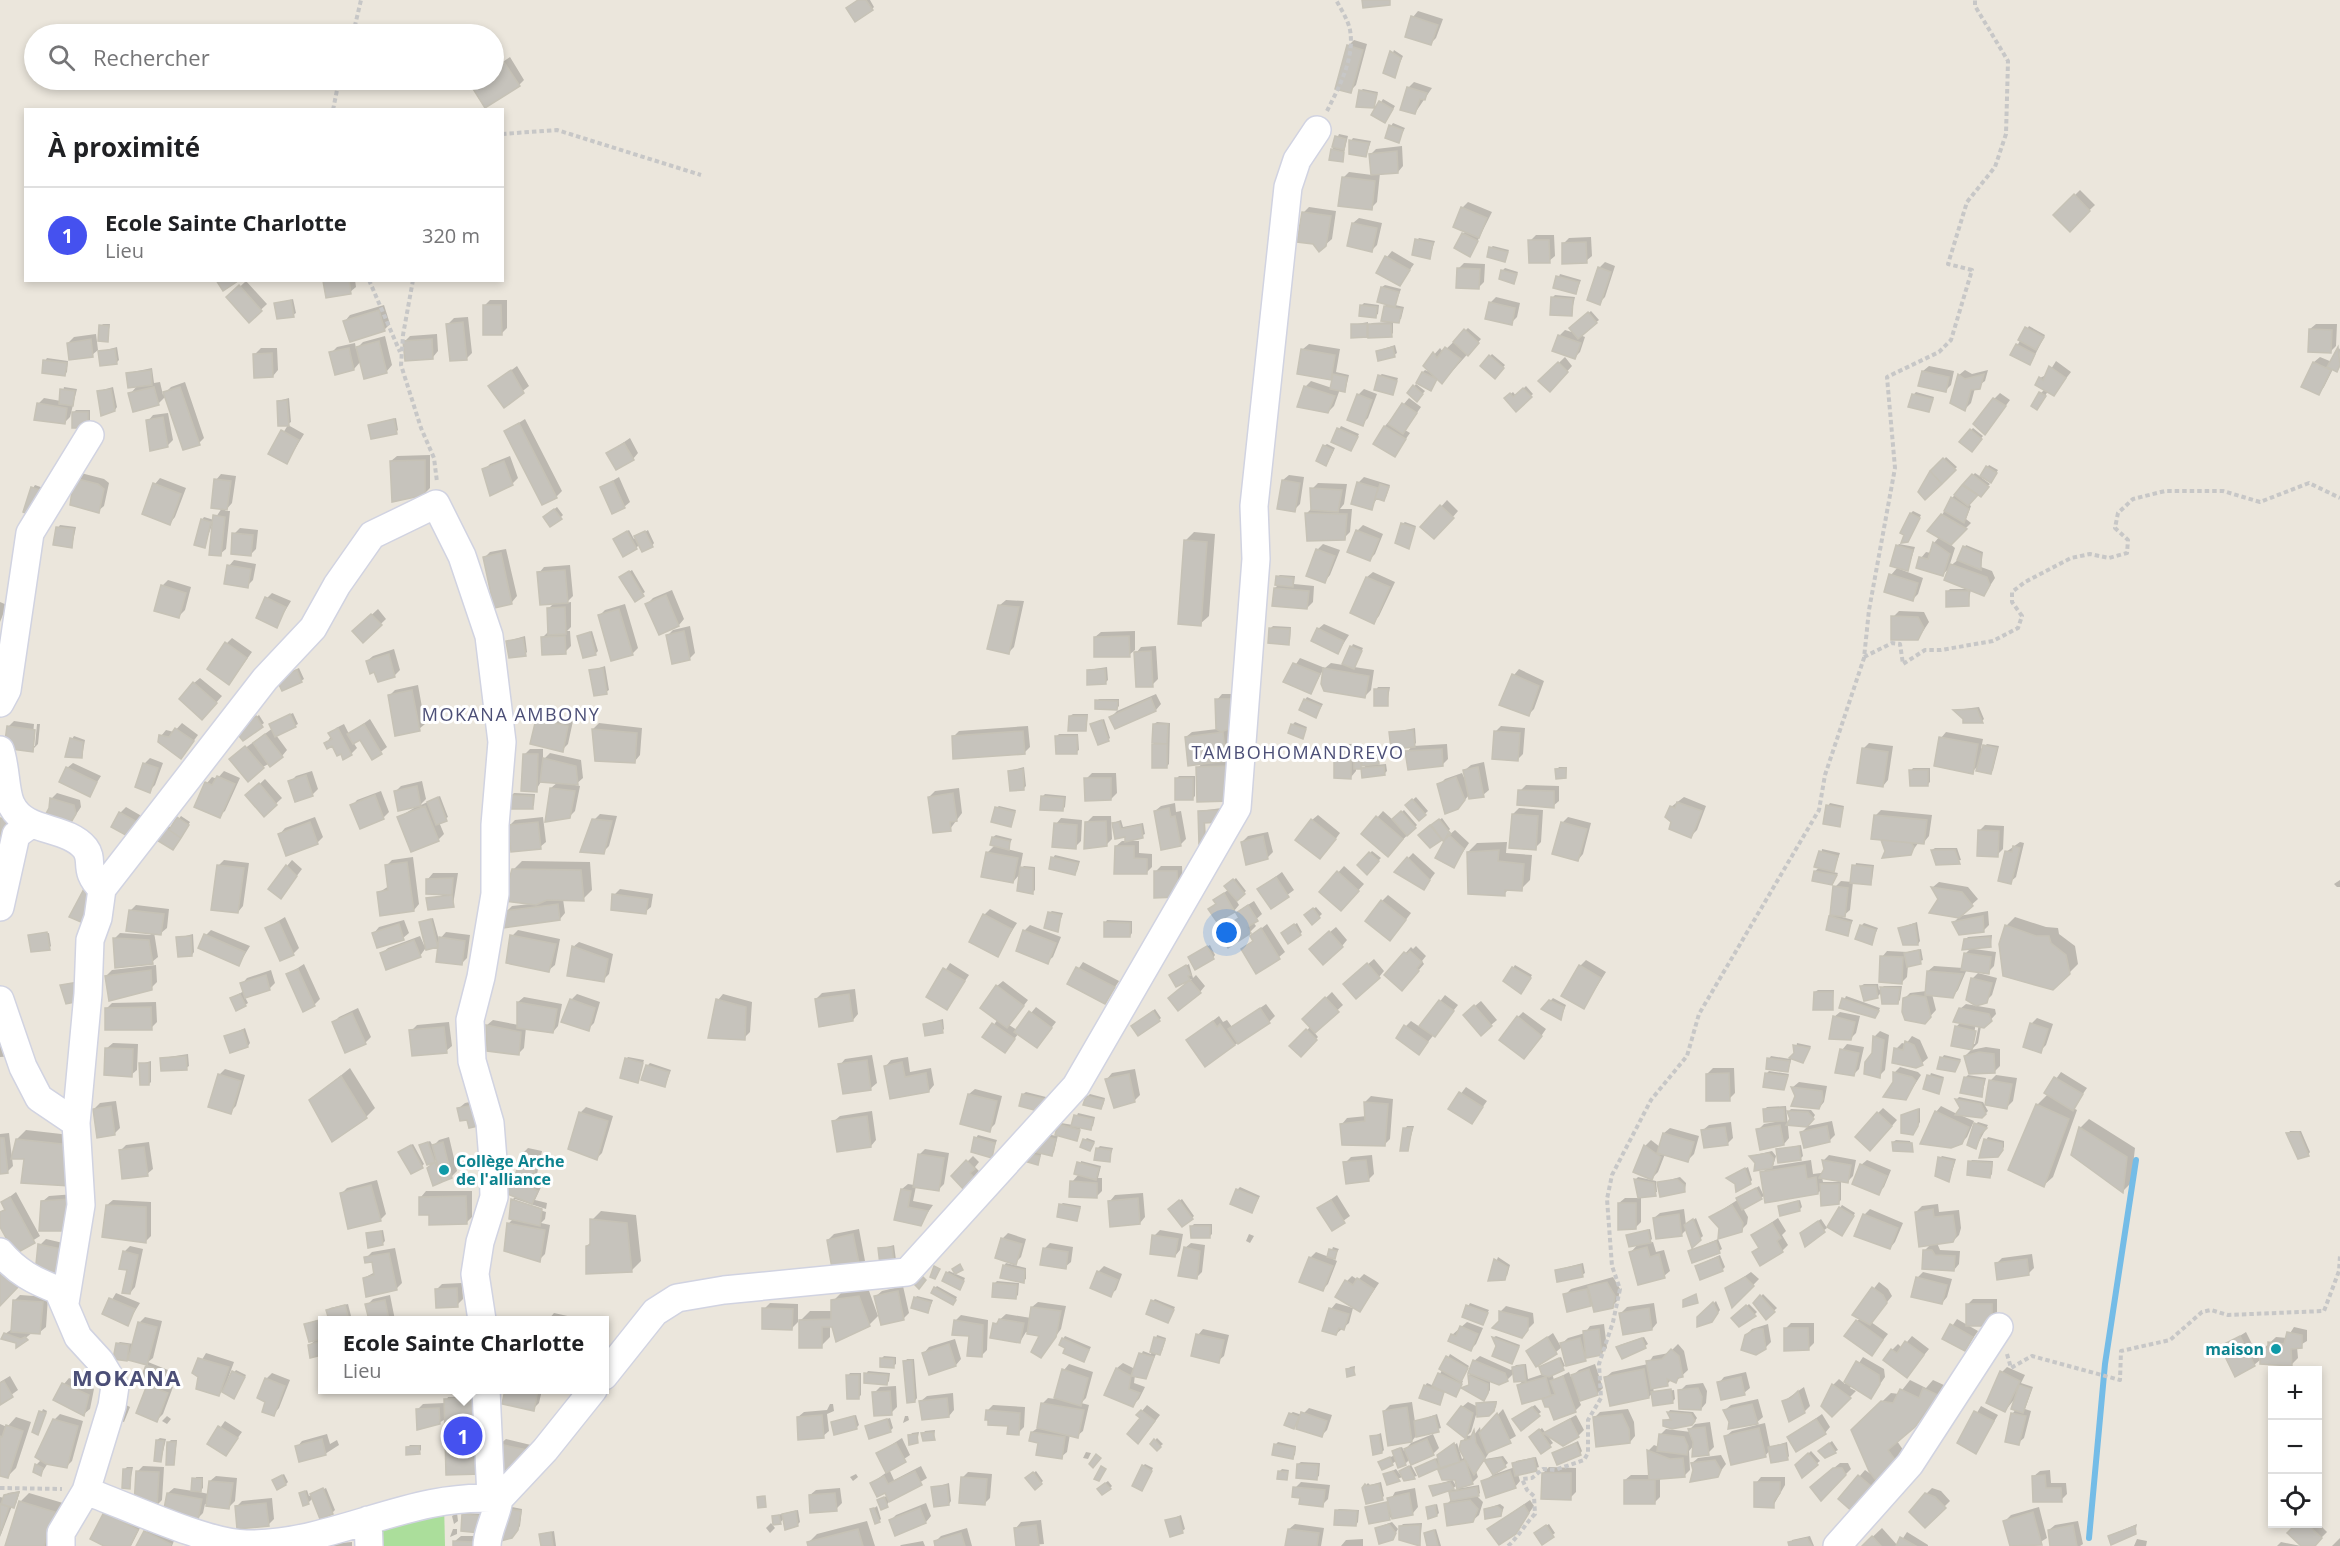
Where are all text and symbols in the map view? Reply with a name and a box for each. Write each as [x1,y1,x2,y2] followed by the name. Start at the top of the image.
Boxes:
[24,24,504,90] search box
[45,41,78,74] icon: search
[93,42,210,72] text: Rechercher
[48,129,200,165] text: À proximité
[105,207,347,237] text: Ecole Sainte Charlotte
[62,222,73,249] text: 1
[422,222,480,249] text: 320 m
[105,237,144,264] text: Lieu
[422,702,600,726] district label: MOKANA AMBONY
[1192,740,1404,764] district label: TAMBOHOMANDREVO
[1212,918,1241,947] your location
[456,1150,564,1190] place label: Collège Arche de l'alliance
[437,1163,451,1177] marker: Collège Arche de l'alliance
[318,1316,609,1394] popup
[343,1327,584,1357] text: Ecole Sainte Charlotte
[2205,1338,2264,1360] place label: maison
[2269,1342,2283,1356] marker: maison
[343,1357,382,1384] text: Lieu
[72,1362,182,1392] district label: MOKANA
[2268,1366,2322,1528] map controls
[2268,1366,2322,1420] button: +
[444,1414,482,1458] pin: 1
[2268,1420,2322,1474] button: −
[2268,1474,2322,1528] button: locate

